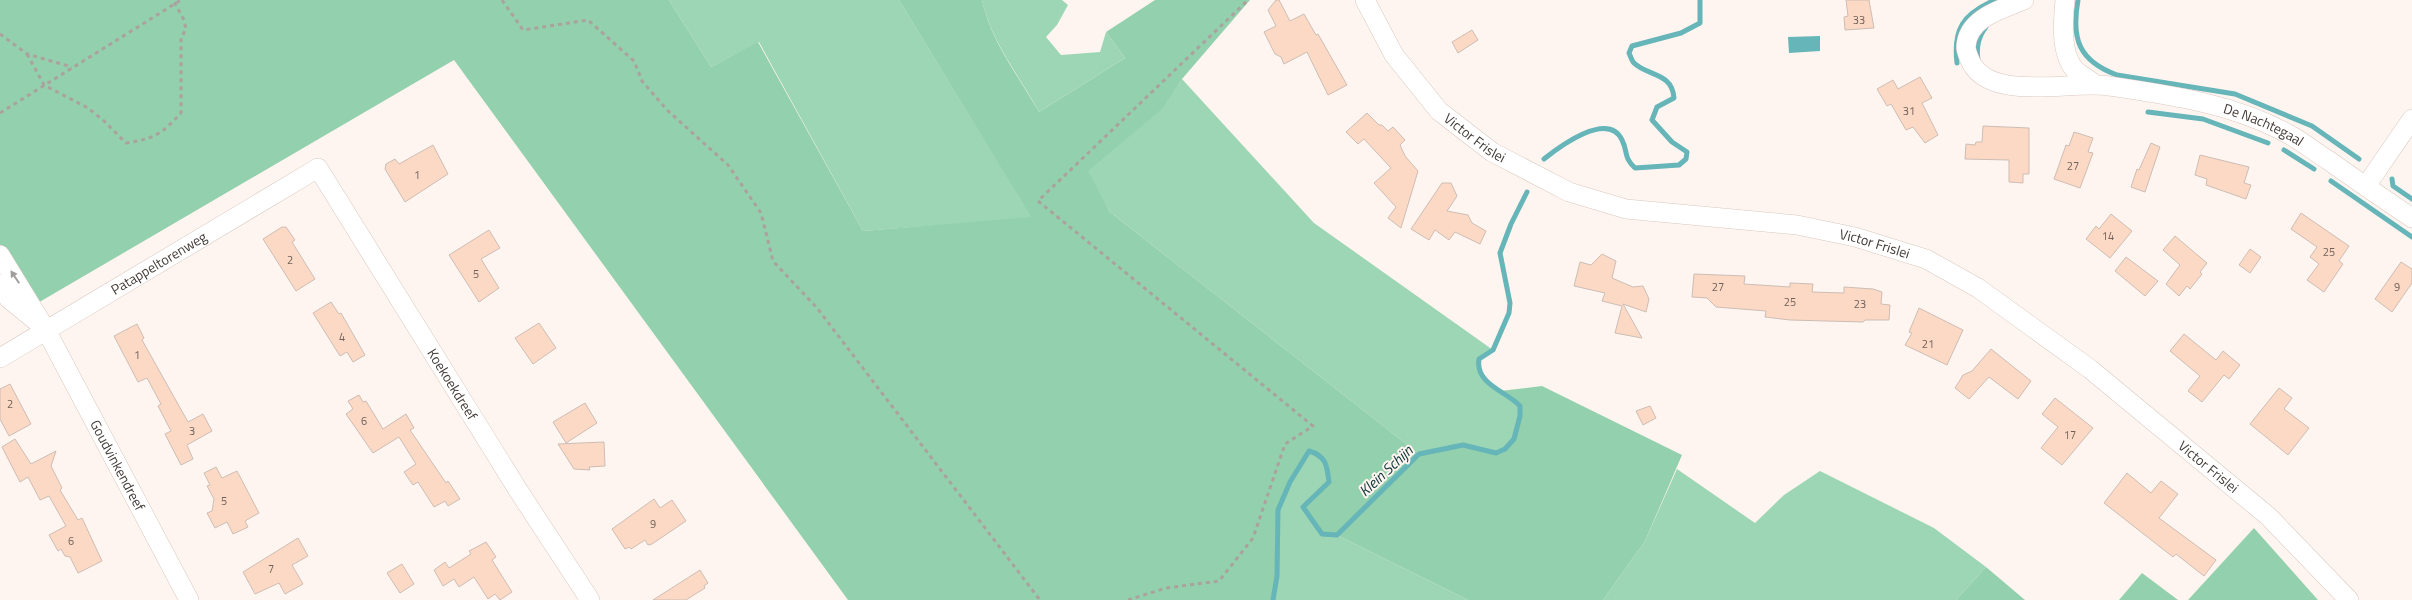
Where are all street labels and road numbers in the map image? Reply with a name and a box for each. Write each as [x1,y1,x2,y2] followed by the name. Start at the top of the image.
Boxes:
[2221,98,2308,151] street label: De Nachtegaal
[1440,108,1510,167] street label: Victor Frislei
[1838,223,1913,263] street label: Victor Frislei
[106,226,211,300] street label: Patappeltorenweg
[423,344,483,424] street label: Koekoekdreef
[85,416,151,515] street label: Goudvinkendreef
[2174,435,2243,498] street label: Victor Frislei

